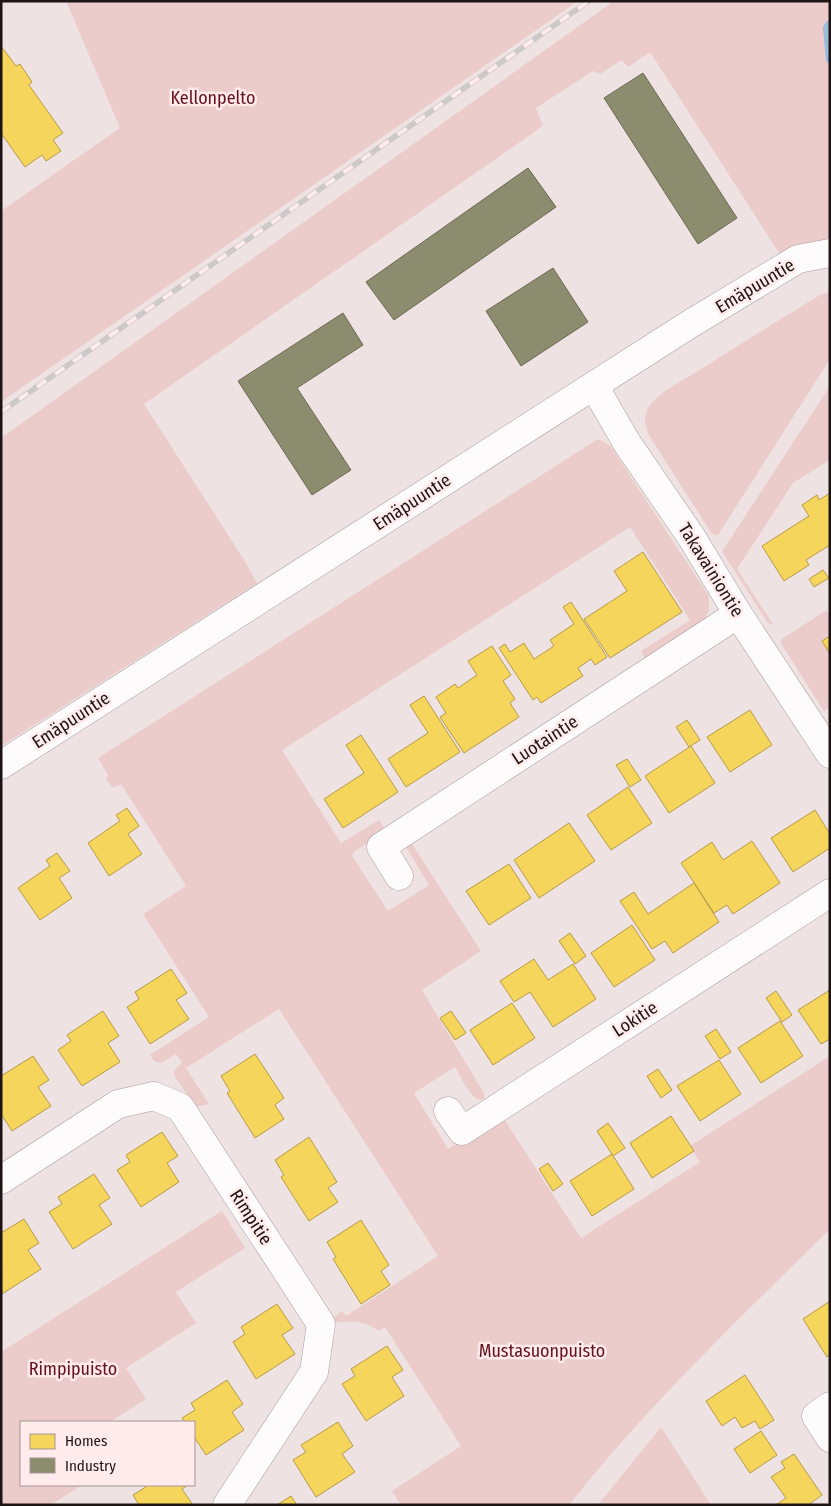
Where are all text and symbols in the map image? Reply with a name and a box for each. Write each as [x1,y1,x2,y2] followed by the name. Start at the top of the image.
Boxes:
[171,87,255,109] park label: Kellonpelto
[712,254,799,318] street label: Emäpuuntie
[369,469,455,535] street label: Emäpuuntie
[673,519,749,621] street label: Takavainiontie
[28,687,114,753] street label: Emäpuuntie
[508,710,582,770] street label: Luotaintie
[608,996,662,1042] street label: Lokitie
[225,1185,277,1249] street label: Rimpitie
[479,1340,605,1362] park label: Mustasuonpuisto
[29,1358,117,1380] park label: Rimpipuisto
[20,1421,195,1486] legend
[65,1432,107,1450] text: Homes
[65,1457,116,1475] text: Industry

